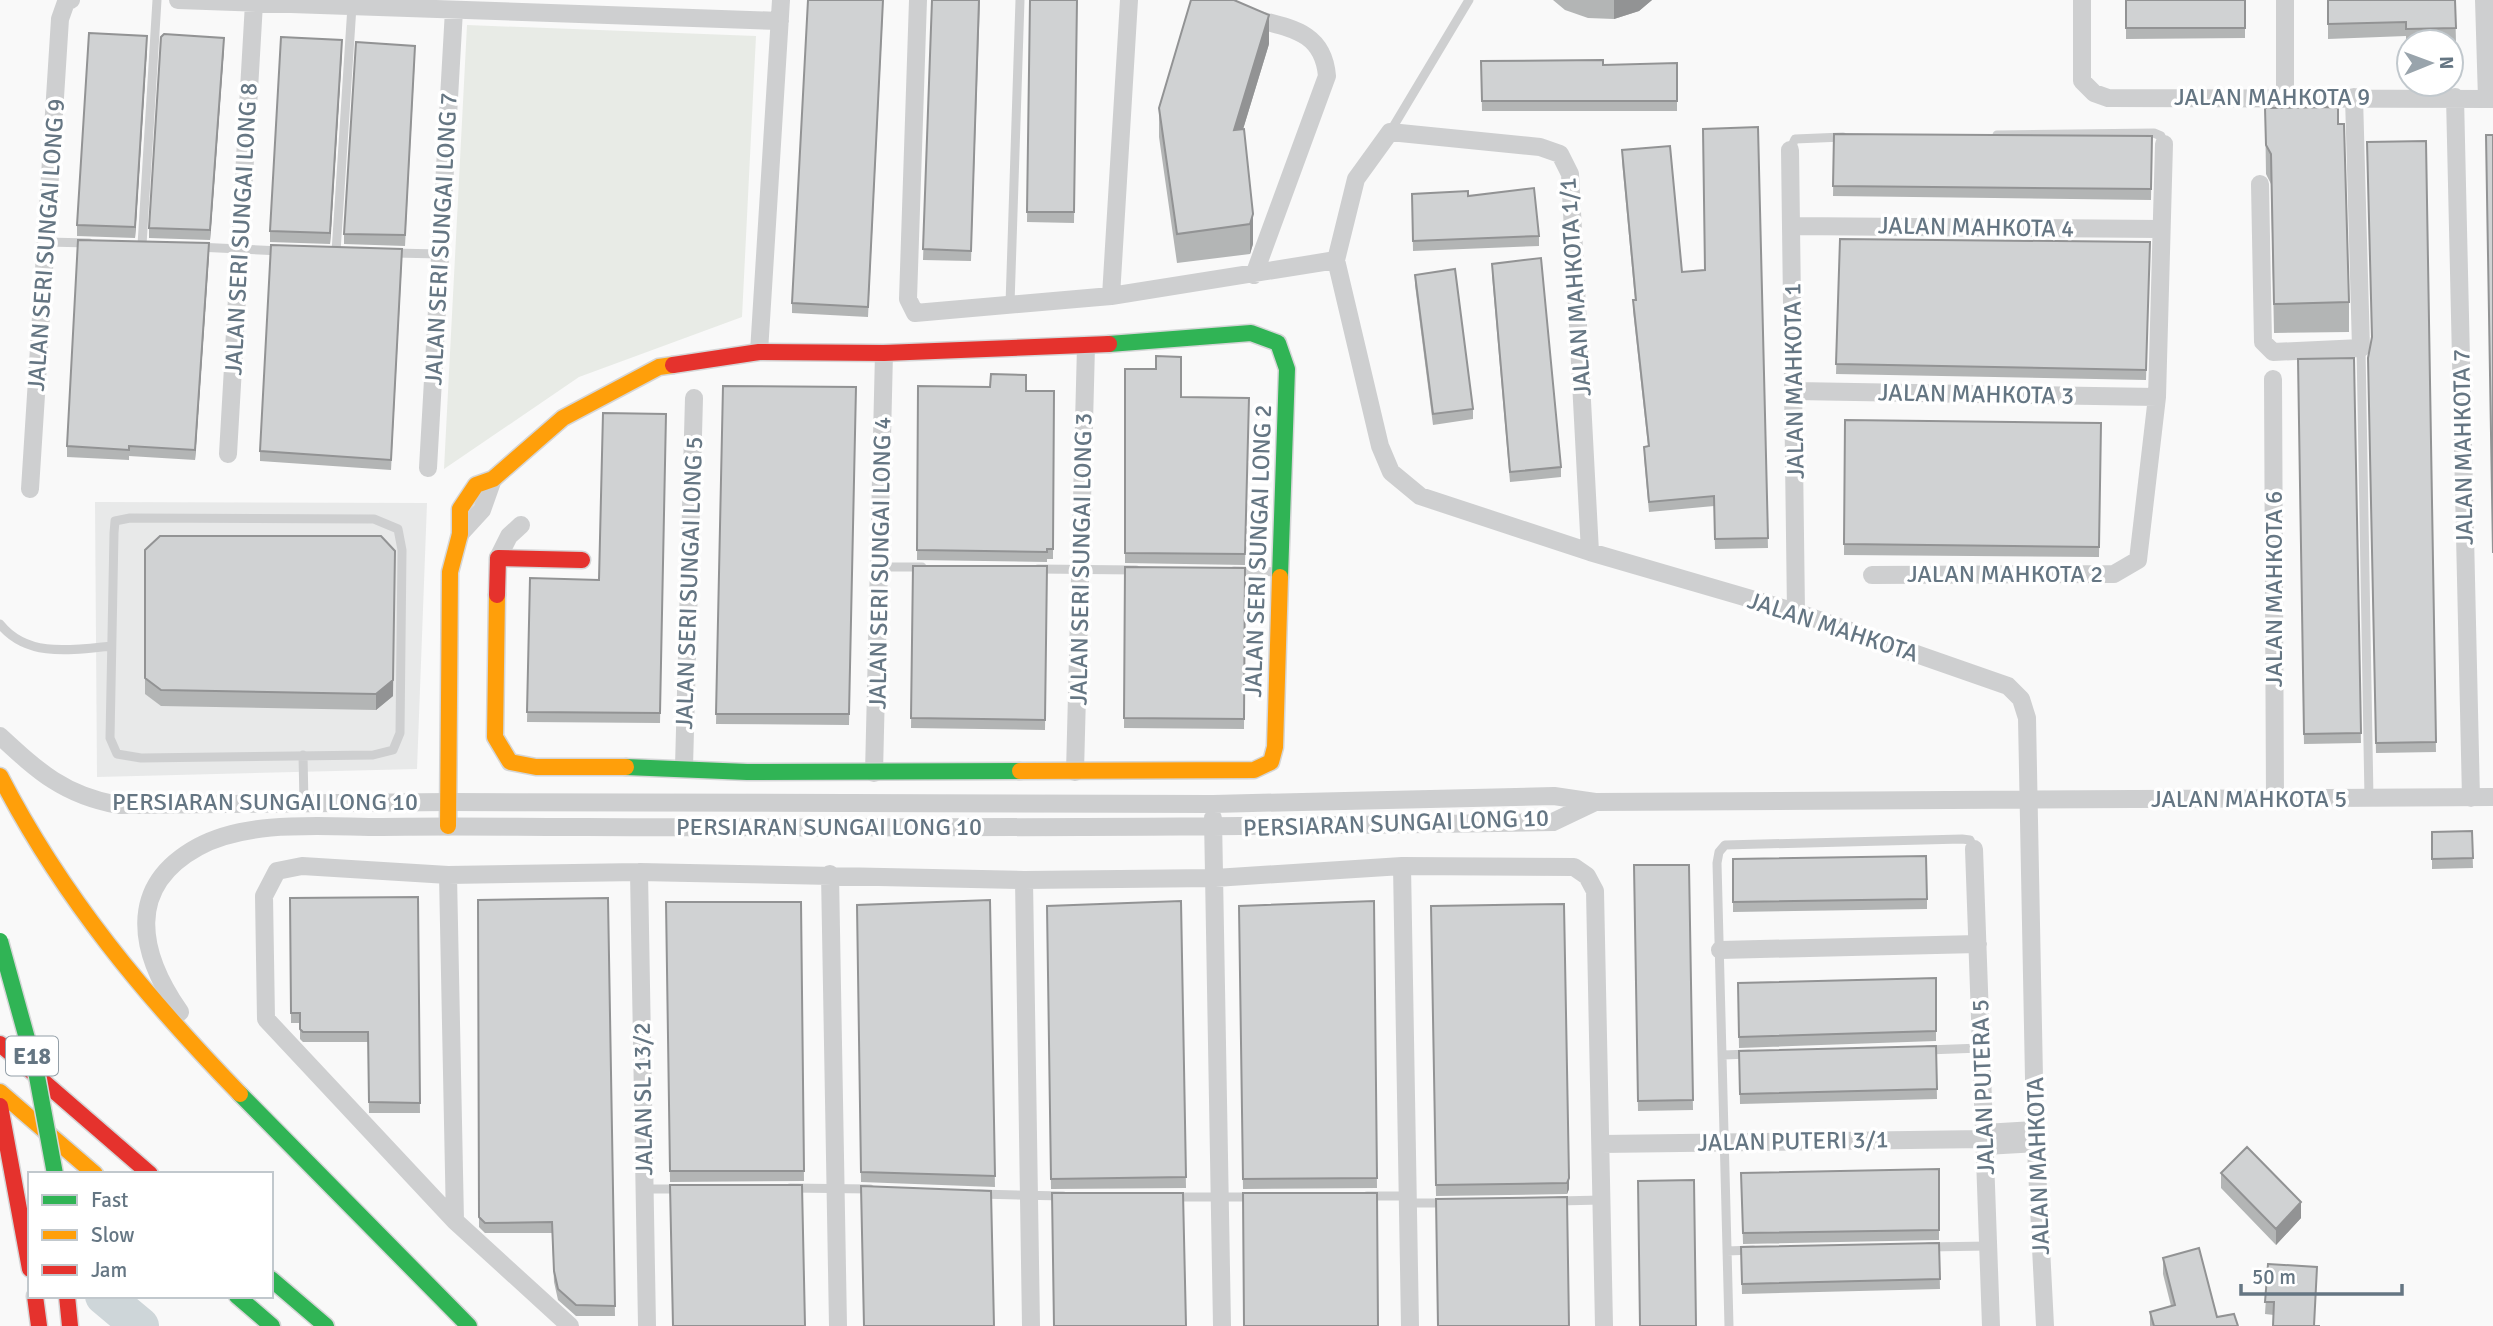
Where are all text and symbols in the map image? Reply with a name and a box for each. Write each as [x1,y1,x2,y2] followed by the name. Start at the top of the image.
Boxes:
[2395,28,2465,98] north arrow
[2434,56,2458,70] text: N
[218,82,264,376] street label: JALAN SERI SUNGAI LONG 8
[2174,82,2370,112] street label: JALAN MAHKOTA 9
[418,92,464,386] street label: JALAN SERI SUNGAI LONG 7
[21,98,71,392] street label: JALAN SERI SUNGAI LONG 9
[1552,177,1598,397] street label: JALAN MAHKOTA 1/1
[1878,210,2074,244] street label: JALAN MAHKOTA 4
[1777,283,1811,479] street label: JALAN MAHKOTA 1
[2446,349,2480,545] street label: JALAN MAHKOTA 7
[1878,377,2074,411] street label: JALAN MAHKOTA 3
[1238,404,1278,698] street label: JALAN SERI SUNGAI LONG 2
[1063,412,1099,706] street label: JALAN SERI SUNGAI LONG 3
[862,416,898,710] street label: JALAN SERI SUNGAI LONG 4
[669,436,709,730] street label: JALAN SERI SUNGAI LONG 5
[2259,491,2289,687] street label: JALAN MAHKOTA 6
[1907,559,2103,589] street label: JALAN MAHKOTA 2
[1744,585,1923,669] street label: JALAN MAHKOTA
[2151,784,2347,814] street label: JALAN MAHKOTA 5
[112,787,418,817] street label: PERSIARAN SUNGAI LONG 10
[1243,803,1549,843] street label: PERSIARAN SUNGAI LONG 10
[676,812,982,842] street label: PERSIARAN SUNGAI LONG 10
[1965,999,2001,1175] street label: JALAN PUTERA 5
[627,1022,659,1176] street label: JALAN SL 13/2
[6,1036,58,1076] road number: E18
[2020,1076,2056,1255] street label: JALAN MAHKOTA
[1697,1124,1889,1158] street label: JALAN PUTERI 3/1
[28,1172,273,1298] legend
[91,1187,128,1213] text: Fast
[91,1222,135,1248] text: Slow
[2241,1252,2402,1296] scale bar
[91,1257,127,1283] text: Jam
[2252,1264,2296,1290] text: 50 m

